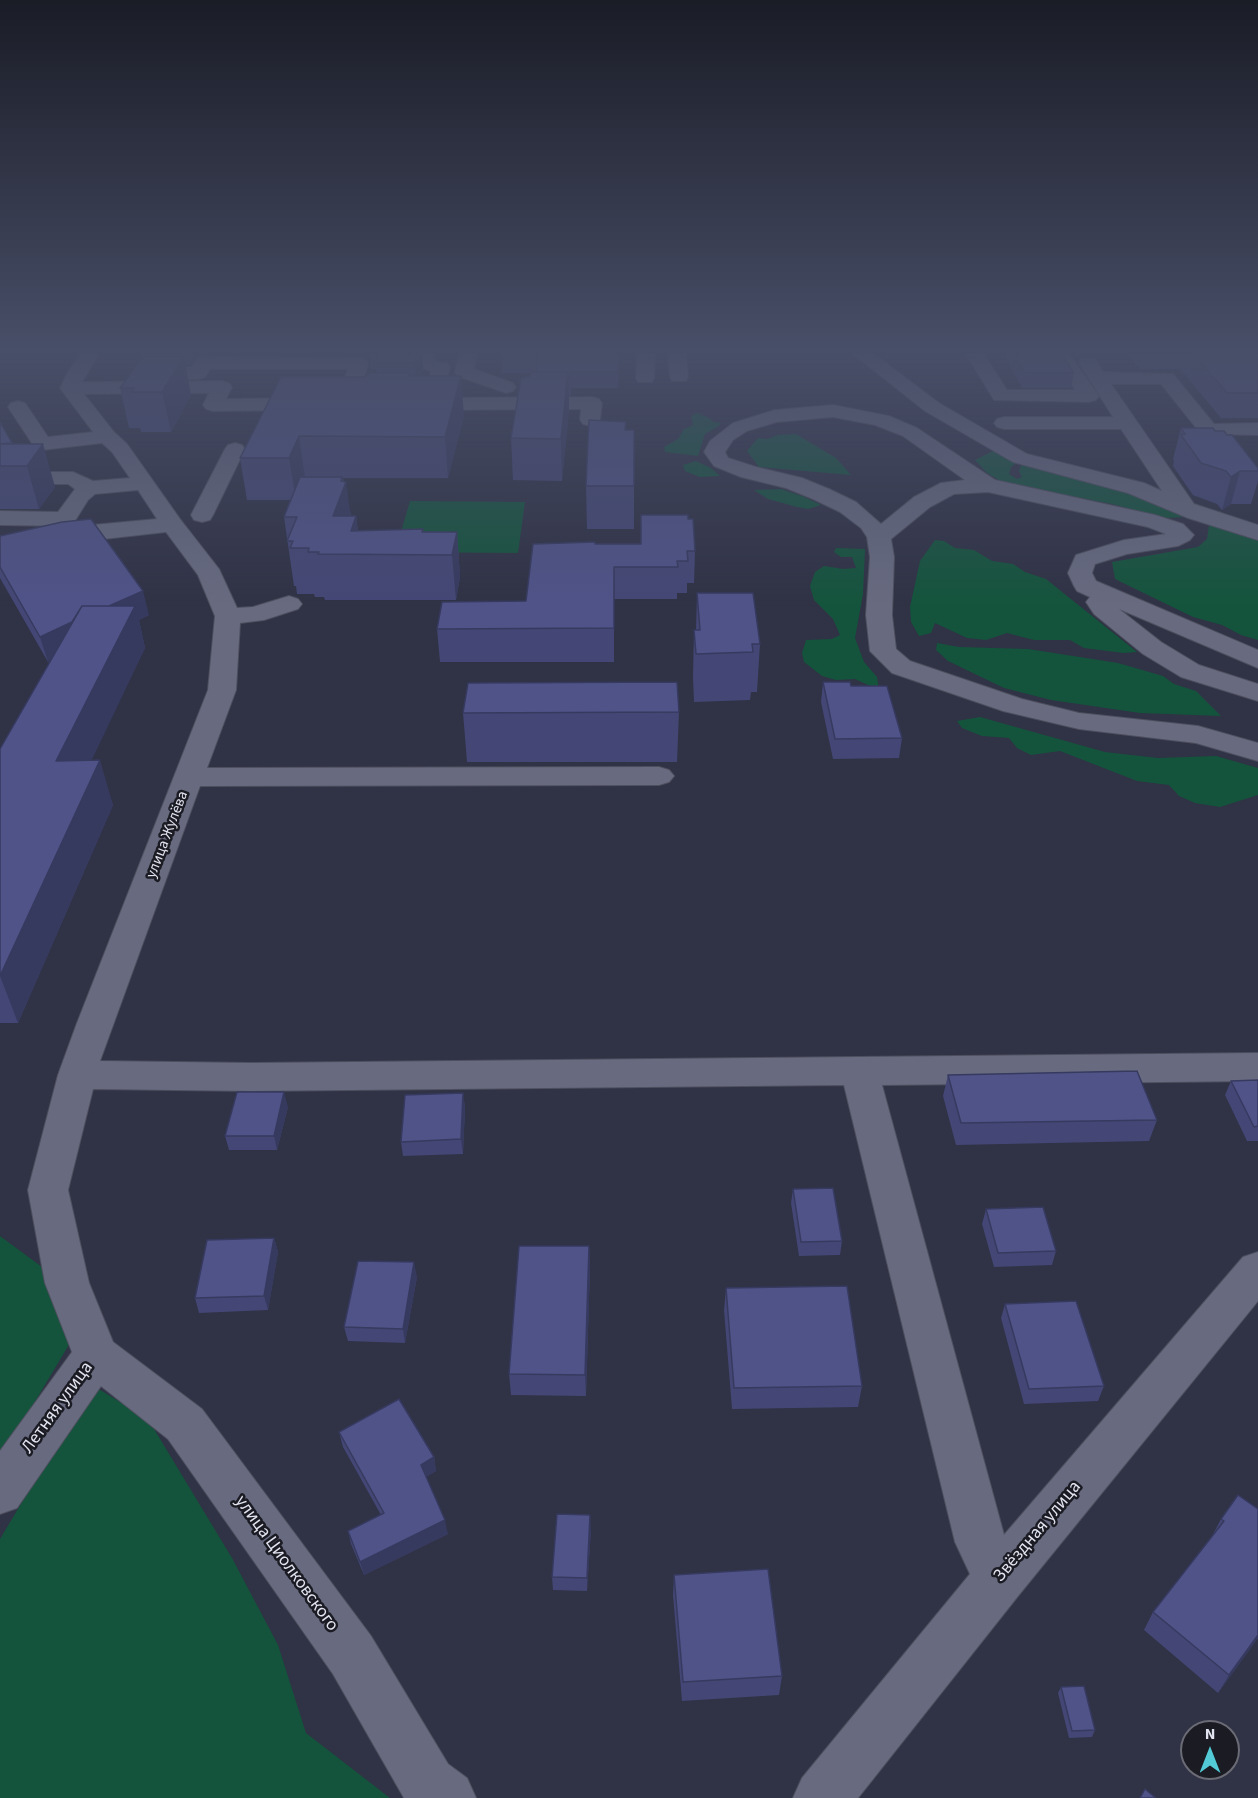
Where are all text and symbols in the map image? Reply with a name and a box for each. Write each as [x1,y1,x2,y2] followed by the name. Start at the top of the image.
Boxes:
[143,789,193,881] street label: улица Жулёва
[18,1358,98,1458] street label: Летняя улица
[990,1477,1086,1587] street label: Звёздная улица
[230,1492,342,1636] street label: улица Циолковского
[1180,1720,1240,1780] north arrow
[1205,1723,1215,1745] text: N

